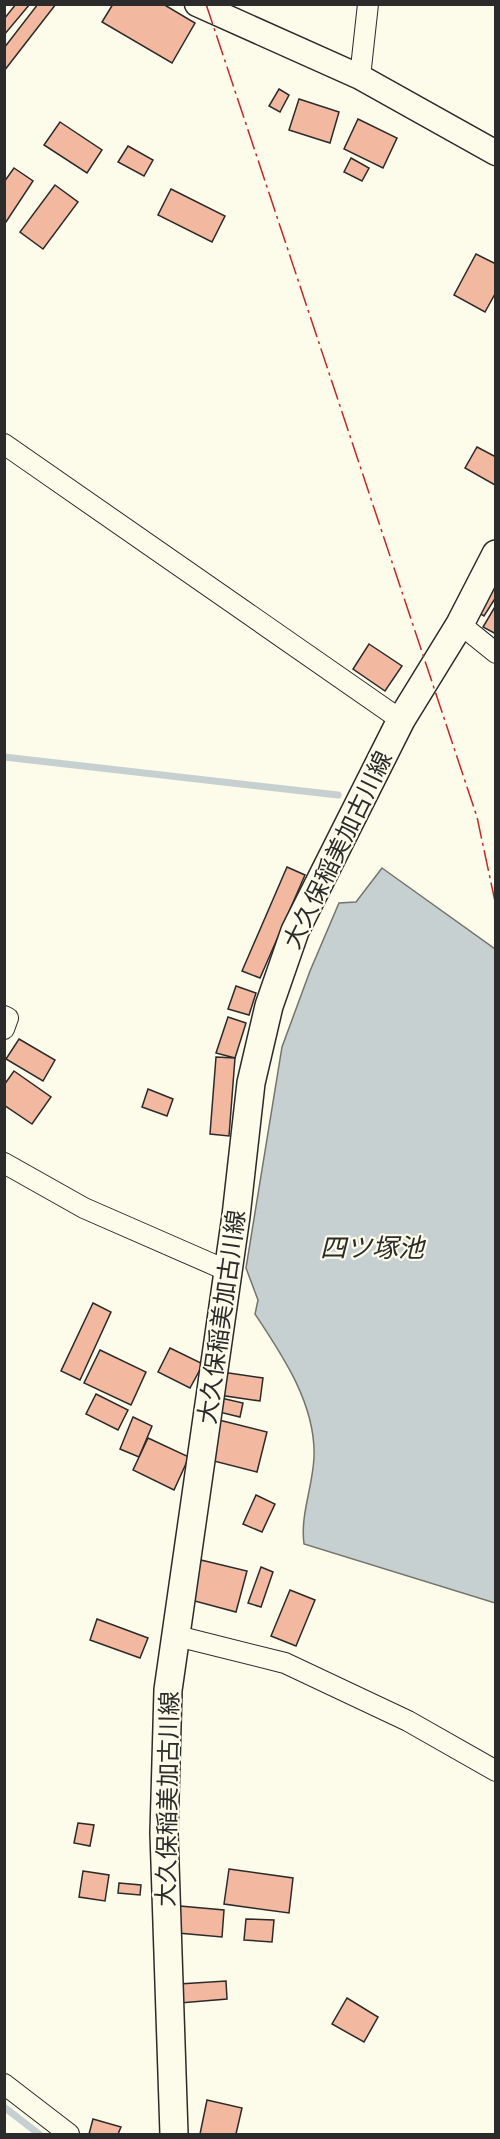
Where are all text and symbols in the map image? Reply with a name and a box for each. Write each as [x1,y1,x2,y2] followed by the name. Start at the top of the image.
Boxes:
[277,746,398,953] street label: 大久保稲美加古川線
[192,1208,251,1426] street label: 大久保稲美加古川線
[320,1232,427,1264] water label: 四ツ塚池
[151,1691,184,1907] street label: 大久保稲美加古川線

